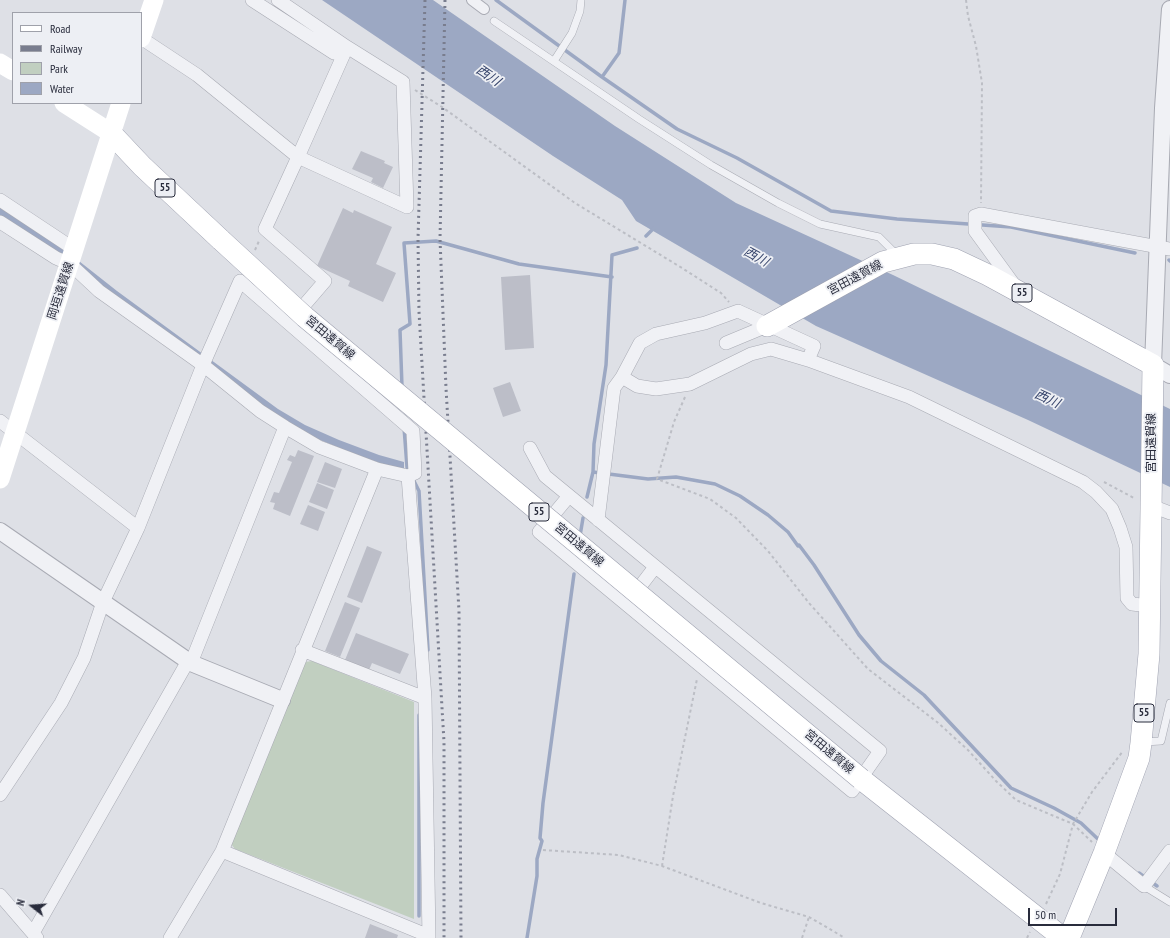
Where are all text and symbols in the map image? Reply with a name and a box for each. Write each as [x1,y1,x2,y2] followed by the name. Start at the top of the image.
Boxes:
[12,12,142,104] legend
[50,21,70,36] text: Road
[50,41,82,56] text: Railway
[50,61,68,76] text: Park
[473,62,503,90] water label: 西川
[50,81,74,96] text: Water
[155,179,175,197] road number: 55
[741,244,771,270] water label: 西川
[825,258,885,298] street label: 宮田遠賀線
[45,260,77,322] street label: 岡垣遠賀線
[1012,284,1032,302] road number: 55
[302,313,358,363] street label: 宮田遠賀線
[1032,386,1062,412] water label: 西川
[1145,413,1159,473] street label: 宮田遠賀線
[529,503,549,521] road number: 55
[551,520,607,570] street label: 宮田遠賀線
[1134,704,1154,722] road number: 55
[801,727,857,777] street label: 宮田遠賀線
[12,886,52,926] north arrow
[13,898,28,907] text: N
[1030,900,1119,926] scale bar
[1035,907,1056,922] text: 50 m

